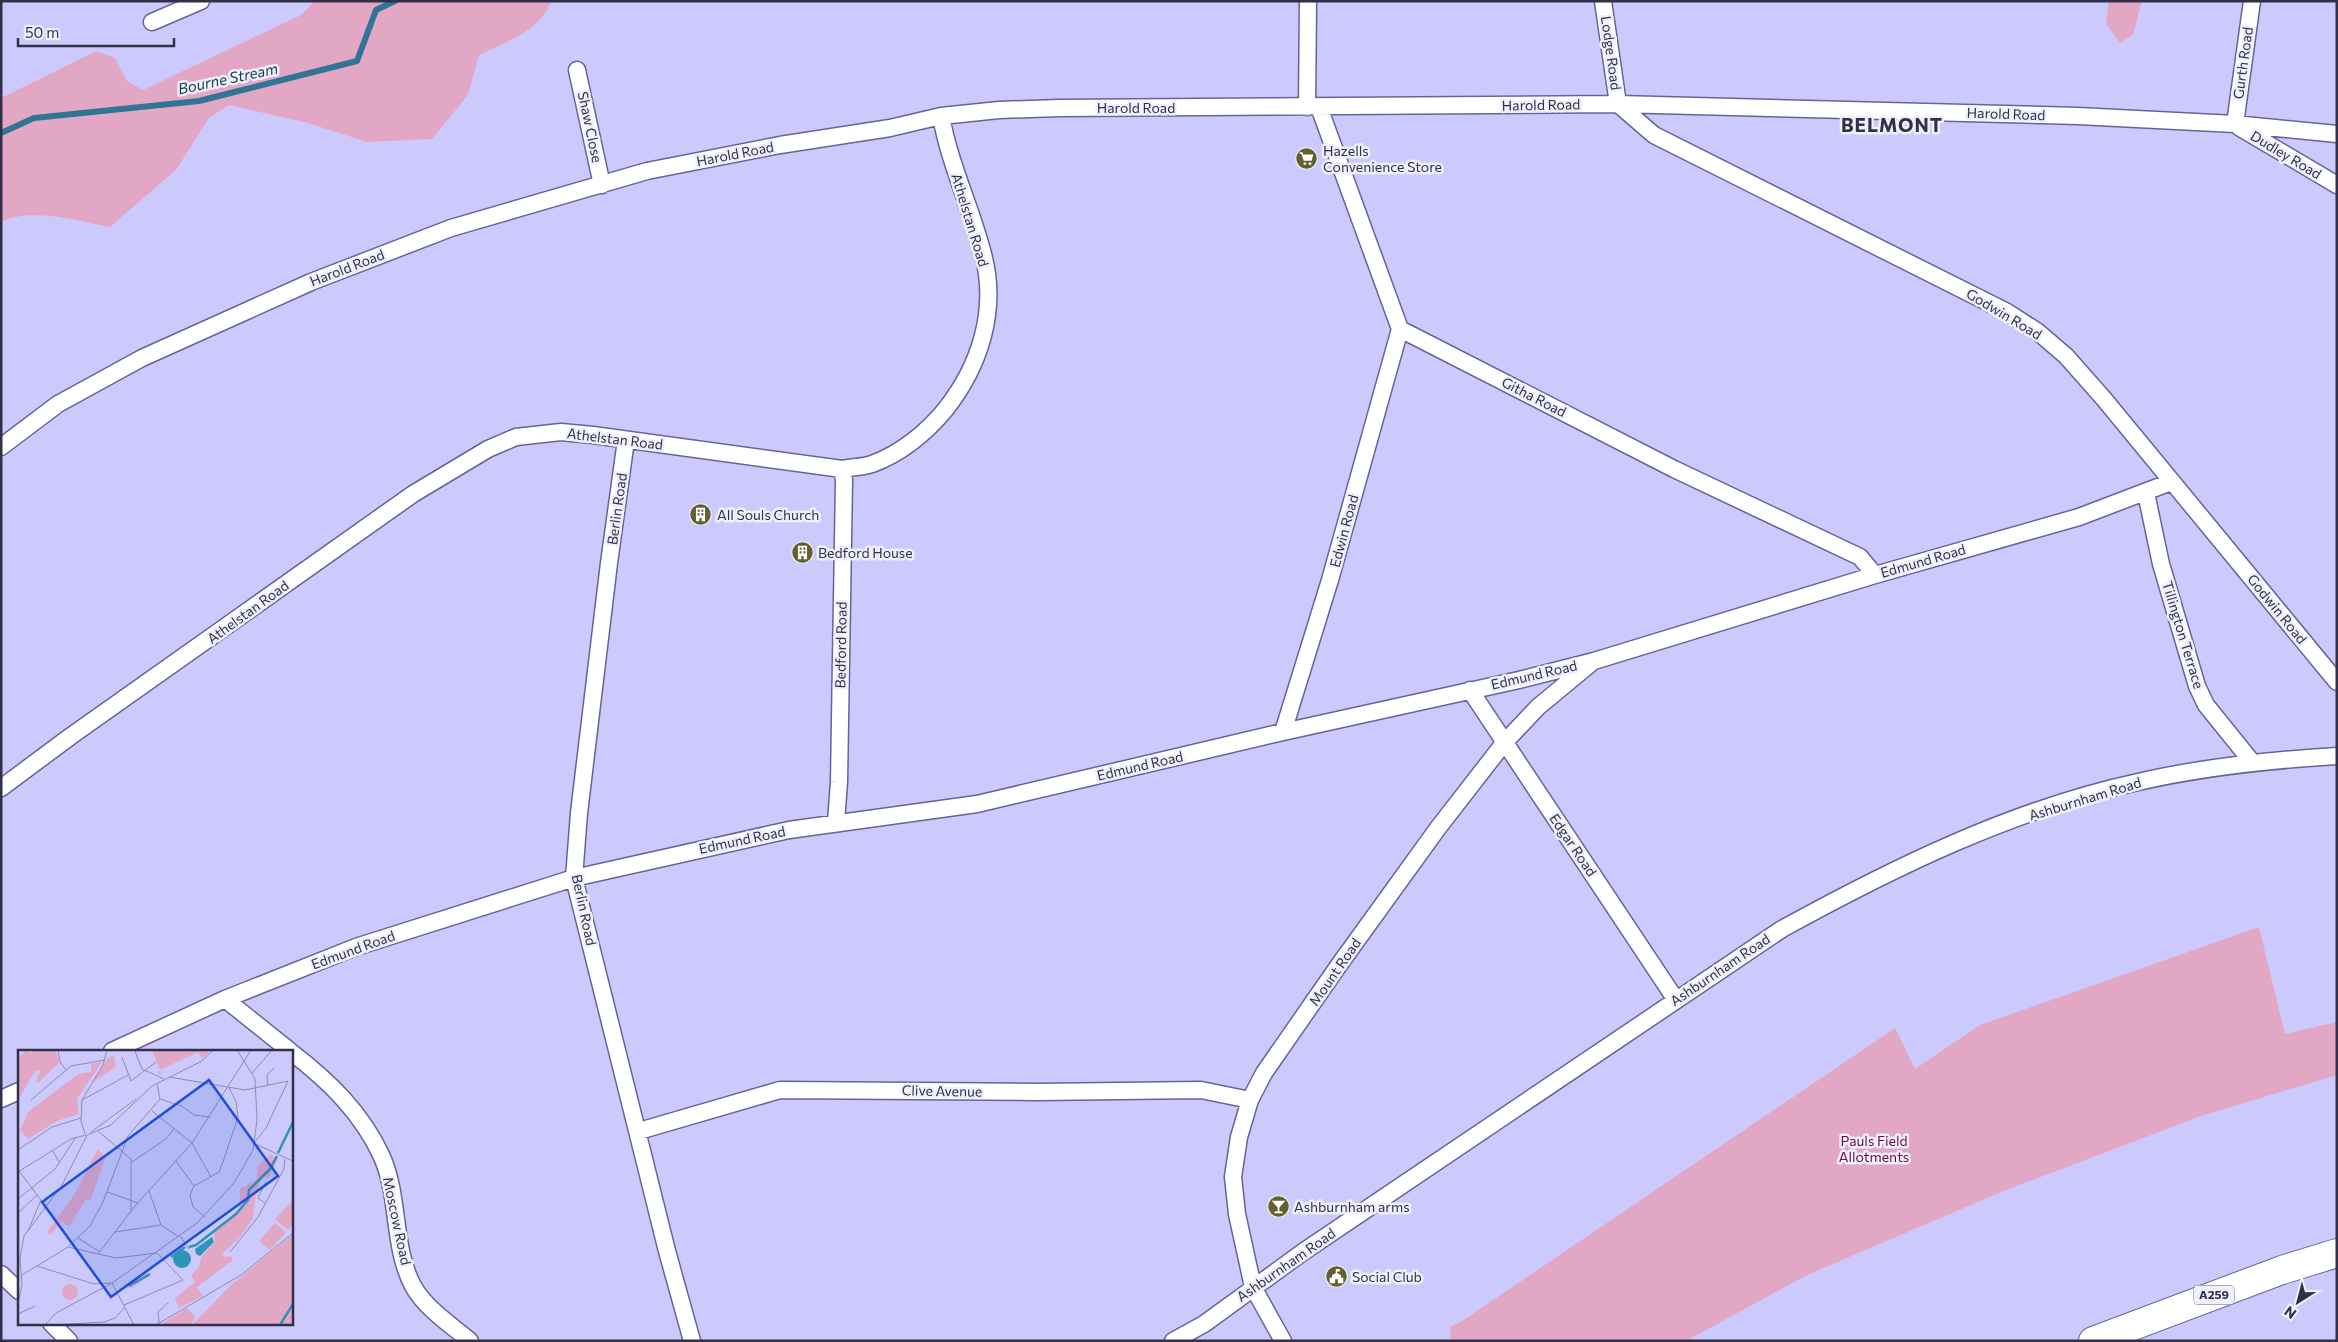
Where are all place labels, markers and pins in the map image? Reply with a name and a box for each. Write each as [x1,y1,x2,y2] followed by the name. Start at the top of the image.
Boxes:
[1323,142,1442,175] place label: Hazells Convenience Store
[1295,147,1319,171] supermarket icon: Hazells Convenience Store
[689,503,713,527] building icon: All Souls Church
[717,506,819,523] place label: All Souls Church
[790,541,814,565] building icon: Bedford House
[818,544,913,561] place label: Bedford House
[1266,1195,1290,1219] bar icon: Ashburnham arms
[1294,1198,1410,1215] place label: Ashburnham arms
[1324,1265,1348,1289] public building icon: Social Club
[1352,1268,1422,1285] place label: Social Club

